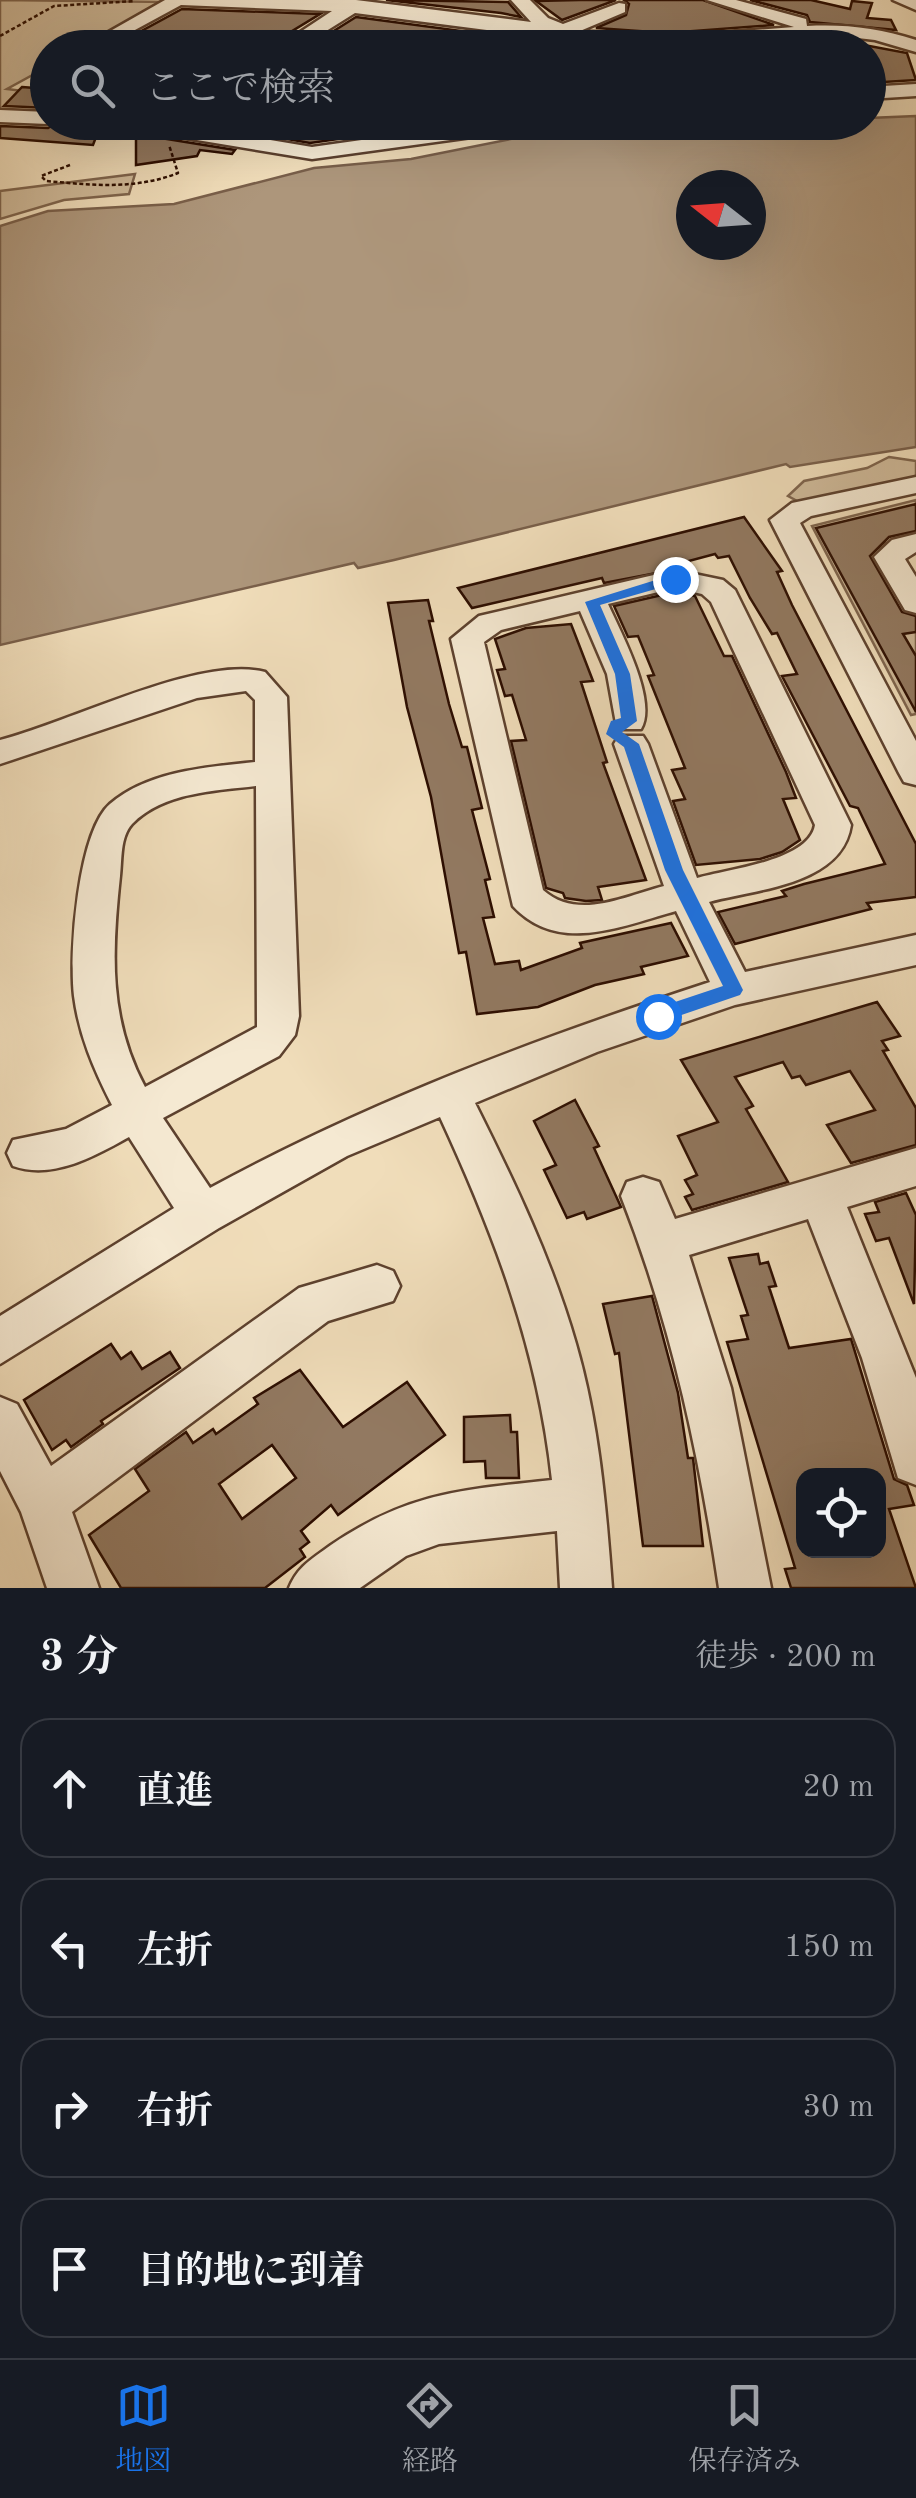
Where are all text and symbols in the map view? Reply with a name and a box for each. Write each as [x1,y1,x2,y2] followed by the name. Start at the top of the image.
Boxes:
[30,30,886,140] search box
[65,58,120,113] icon: search
[145,71,335,109] text: ここで検索
[676,170,766,260] north arrow
[653,557,699,603] route end
[636,994,682,1040] route start
[796,1468,886,1558] map controls
[796,1468,886,1558] button: locate
[40,1638,118,1680] text: 3 分
[695,1642,876,1674] text: 徒歩 · 200 m
[42,1761,97,1816] icon: ahead
[803,1772,874,1804] text: 20 m
[137,1774,213,1812] text: 直進
[42,1921,97,1976] icon: left
[784,1932,874,1964] text: 150 m
[137,1934,213,1972] text: 左折
[42,2081,97,2136] icon: right
[803,2092,874,2124] text: 30 m
[137,2094,213,2132] text: 右折
[42,2241,97,2296] icon: arrive
[137,2254,365,2292] text: 目的地に到着
[115,2378,171,2481] tab: 地図
[402,2378,458,2481] tab: 経路
[689,2378,801,2481] tab: 保存済み

